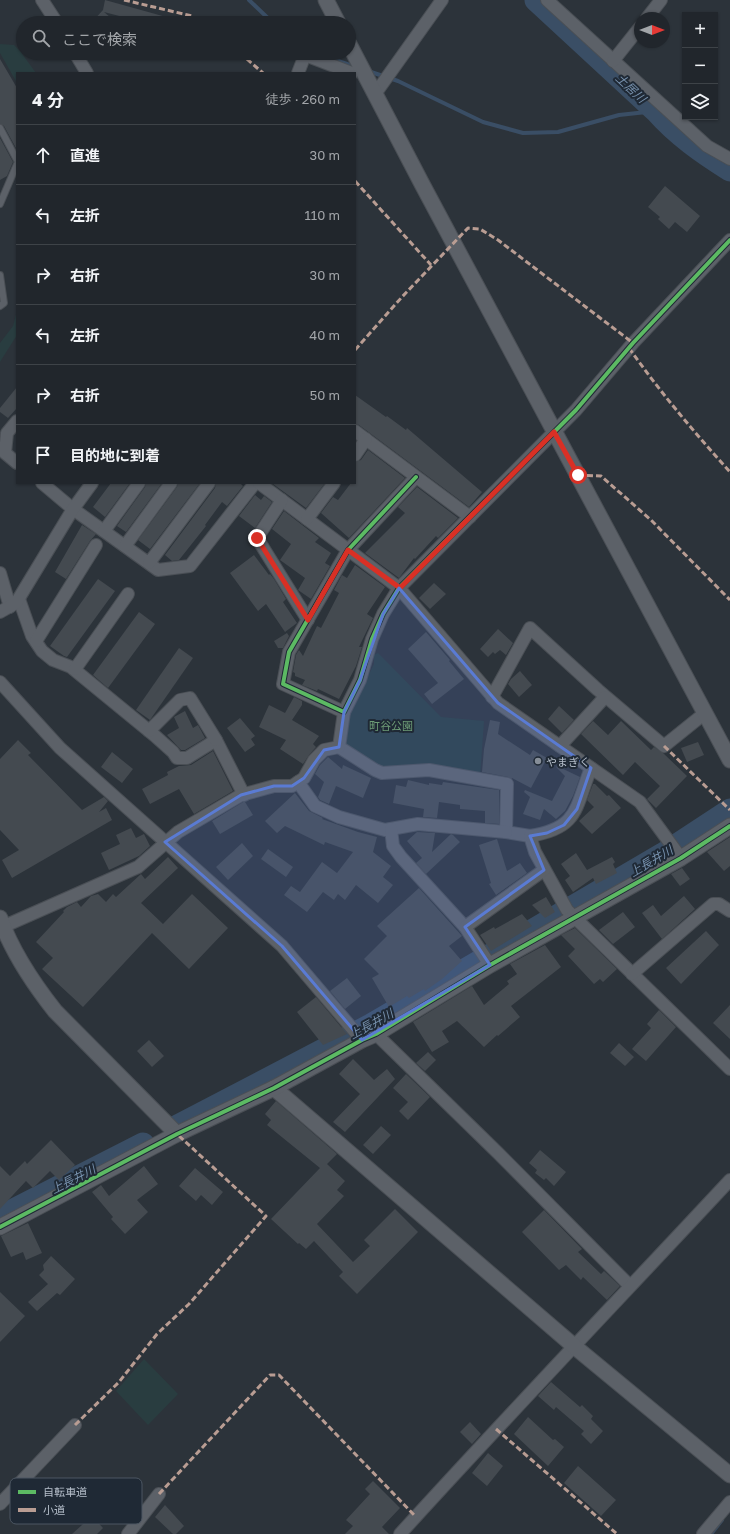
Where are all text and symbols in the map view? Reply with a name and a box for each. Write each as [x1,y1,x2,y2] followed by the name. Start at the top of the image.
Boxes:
[634,12,670,48] north arrow
[682,12,718,120] map controls
[682,12,718,48] button: +
[16,16,356,60] search box
[30,27,52,49] icon: search
[62,30,137,48] text: ここで検索
[682,48,718,84] button: −
[613,70,651,107] water label: 土居川
[682,84,718,120] button: layers
[32,89,64,110] text: 4 分
[265,91,340,107] text: 徒歩 · 260 m
[32,144,54,166] icon: ahead
[70,146,100,164] text: 直進
[310,147,340,163] text: 30 m
[32,204,54,226] icon: left
[70,206,100,224] text: 左折
[305,207,340,223] text: 110 m
[32,264,54,286] icon: right
[70,266,100,284] text: 右折
[310,267,340,283] text: 30 m
[32,324,54,346] icon: left
[70,326,100,344] text: 左折
[309,327,340,343] text: 40 m
[32,384,54,406] icon: right
[70,386,100,404] text: 右折
[310,387,340,403] text: 50 m
[32,444,54,466] icon: arrive
[70,446,160,464] text: 目的地に到着
[569,466,587,484] route start
[248,529,266,547] route end
[369,719,413,732] park label: 町谷公園
[546,755,590,768] place label: やまぎく
[533,756,543,766] marker: やまぎく
[627,841,677,880] water label: 上長井川
[346,1005,397,1042] water label: 上長井川
[48,1161,100,1197] water label: 上長井川
[10,1478,142,1524] legend
[43,1485,87,1498] text: 自転車道
[43,1503,65,1516] text: 小道

